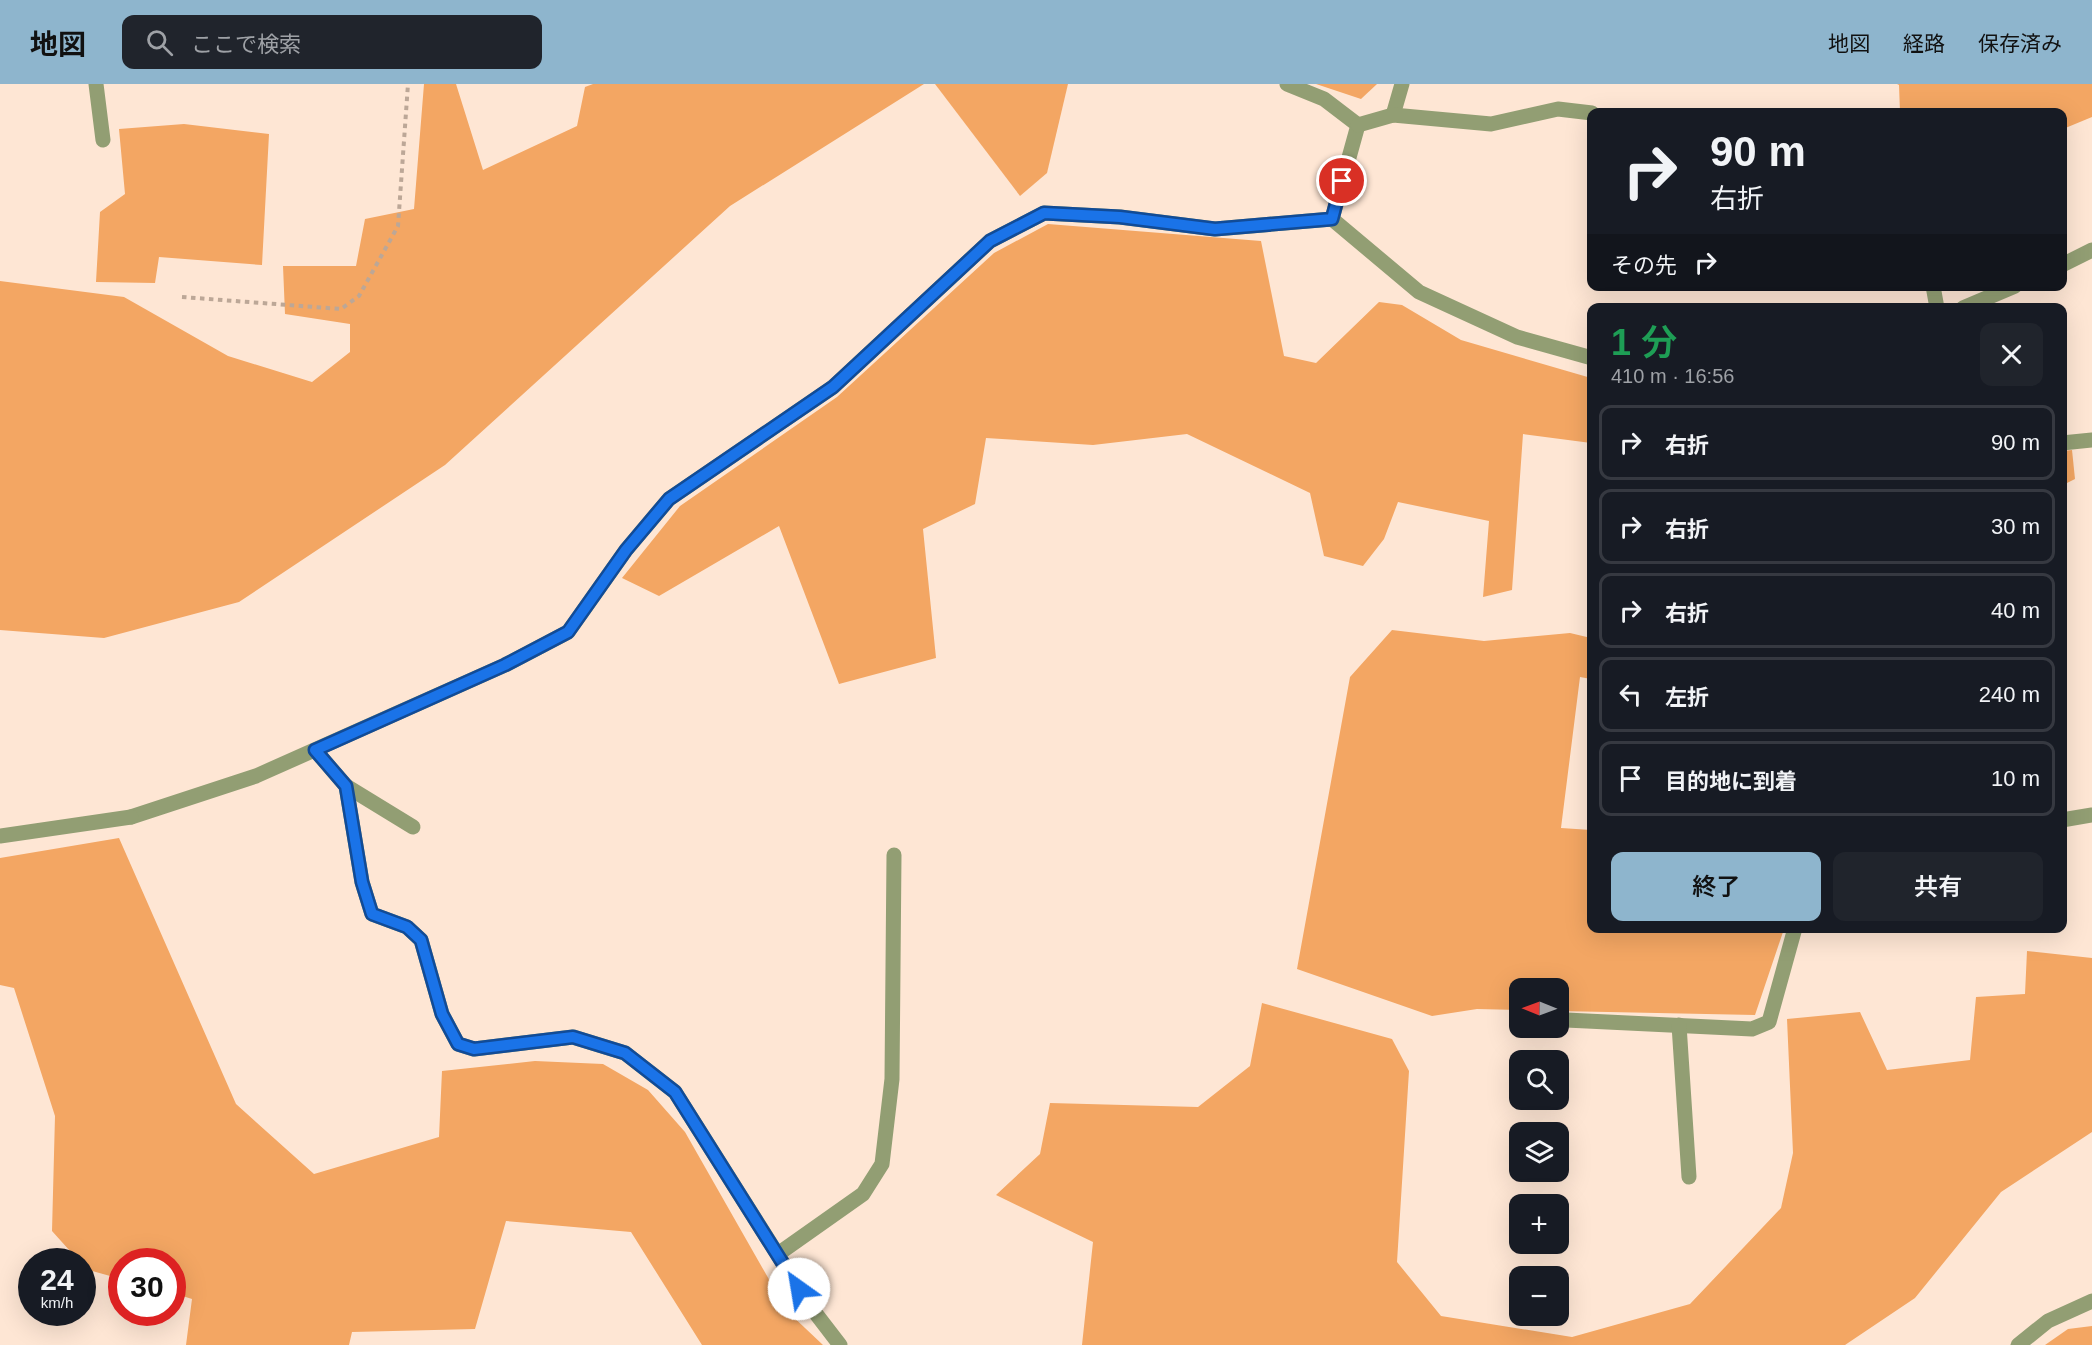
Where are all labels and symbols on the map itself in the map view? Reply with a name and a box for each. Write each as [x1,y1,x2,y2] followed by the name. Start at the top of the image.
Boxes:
[1316,155,1367,206] pin
[1509,978,1569,1038] north arrow
[108,1248,186,1326] speed limit sign: 30
[767,1257,831,1321] position arrow

